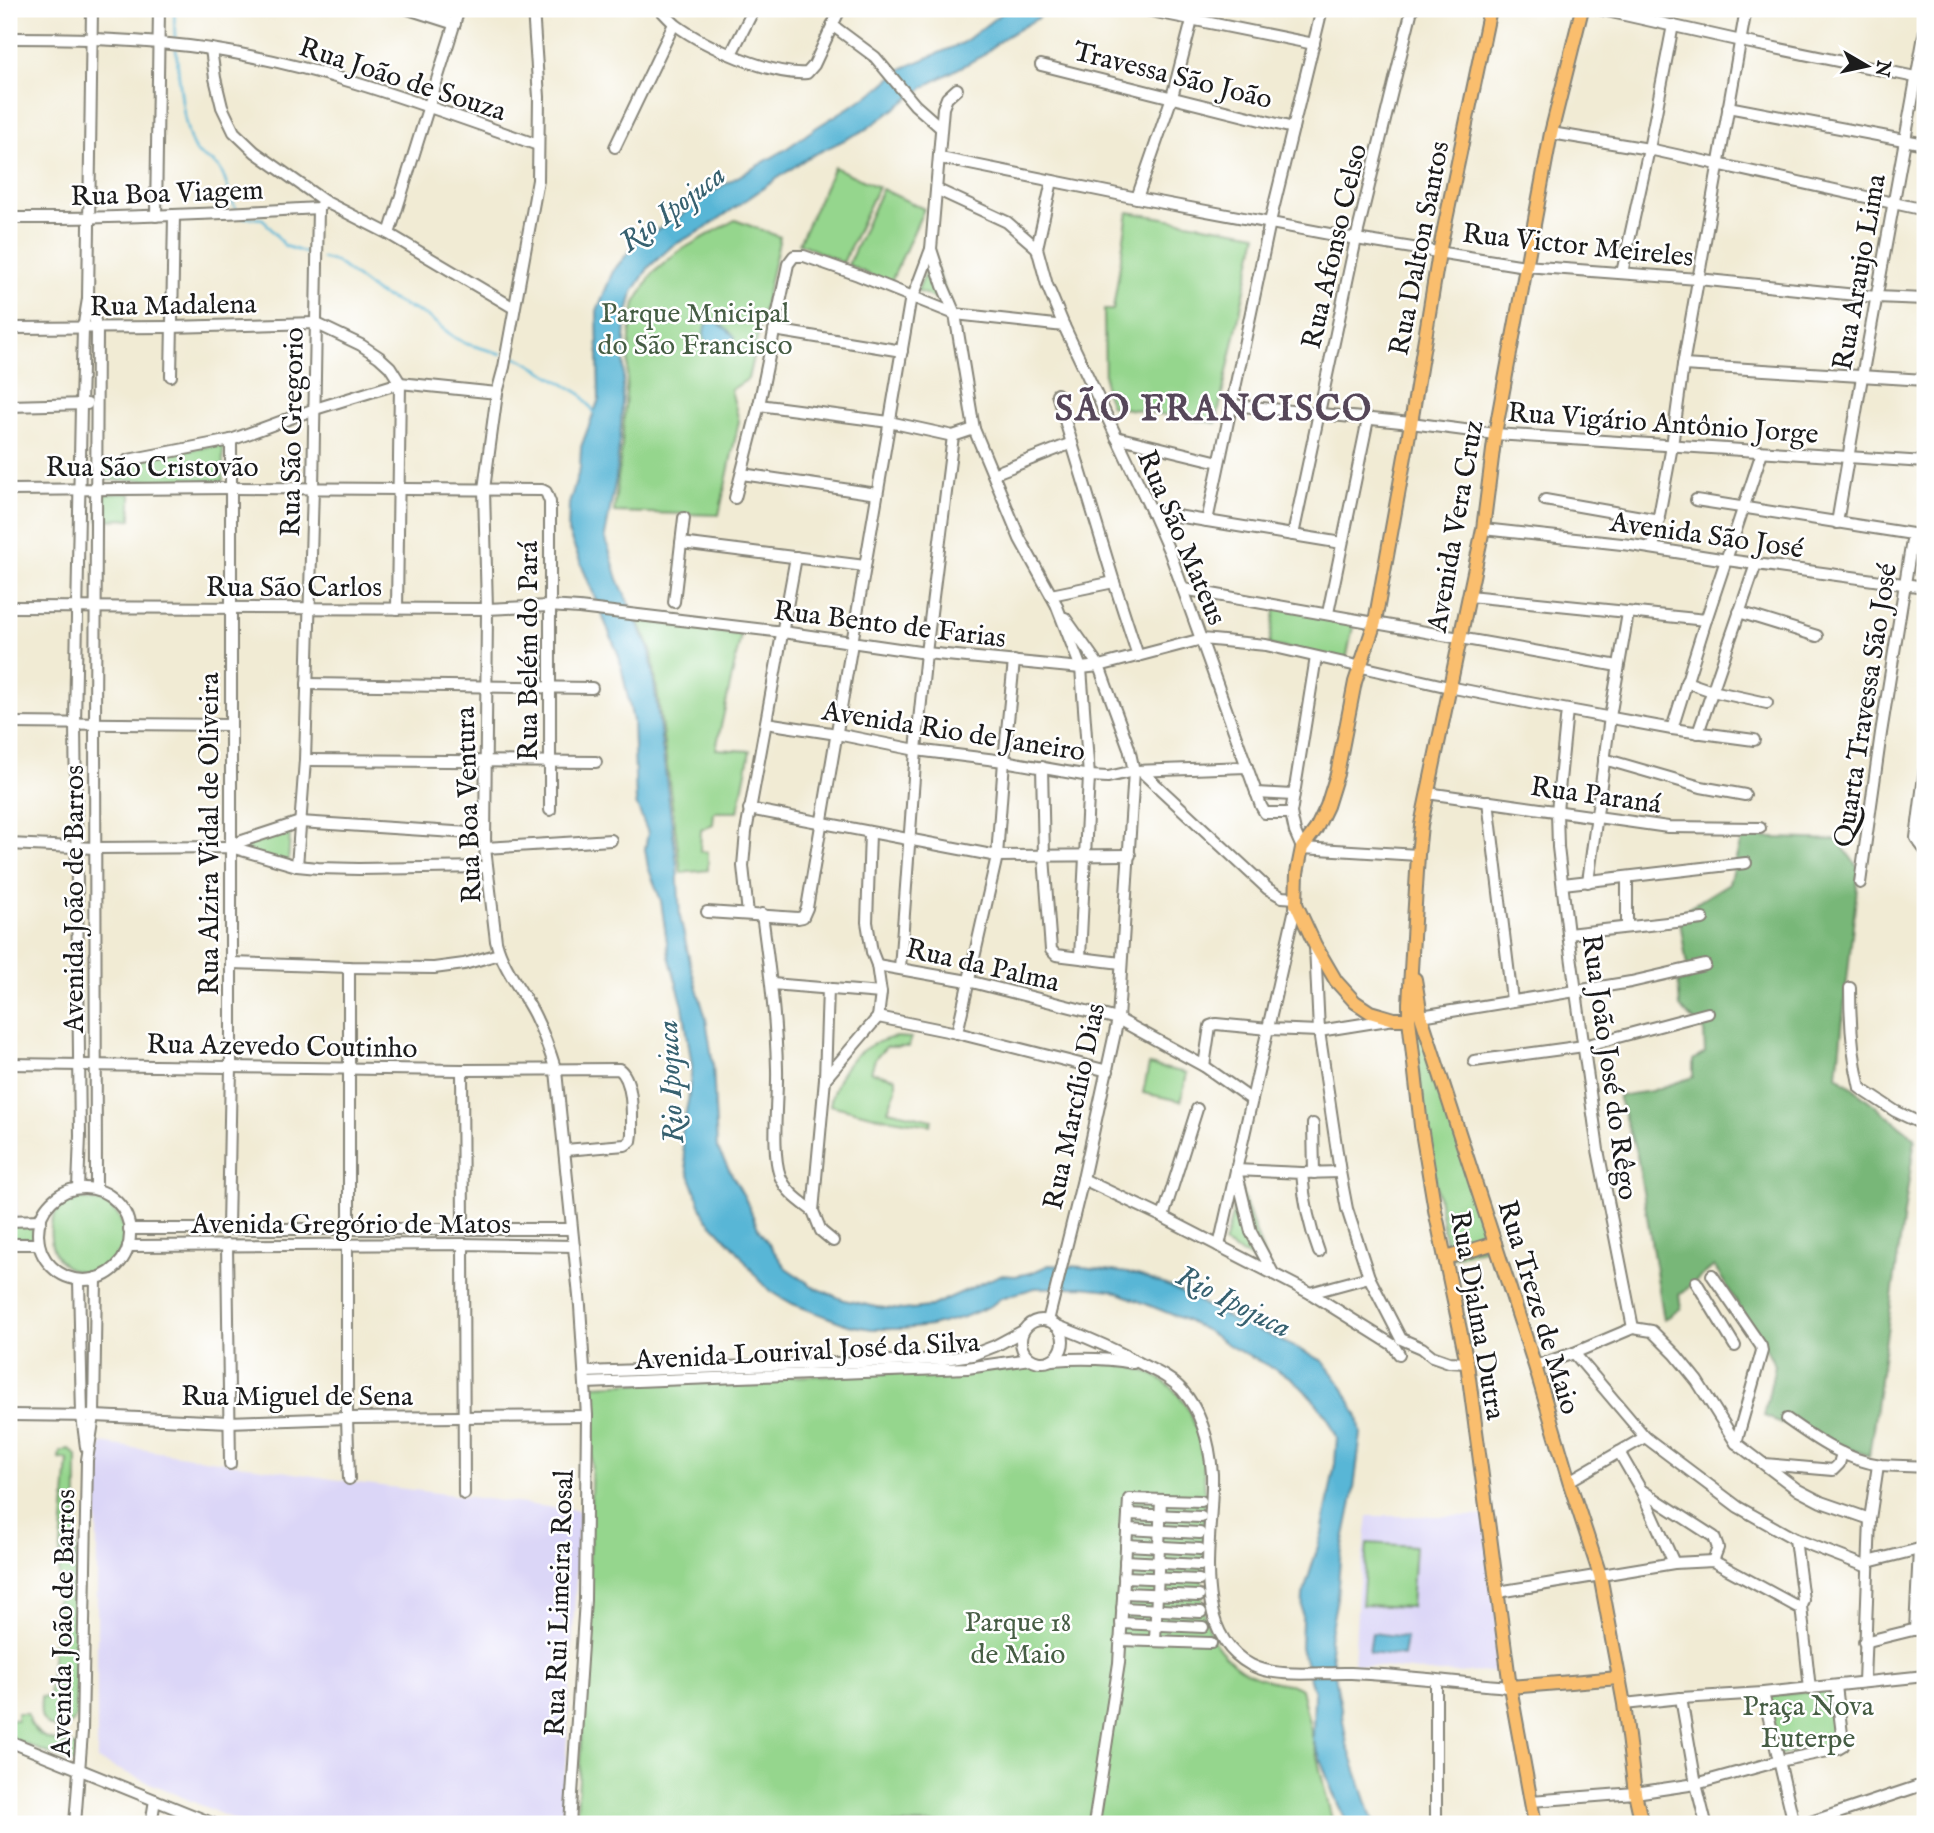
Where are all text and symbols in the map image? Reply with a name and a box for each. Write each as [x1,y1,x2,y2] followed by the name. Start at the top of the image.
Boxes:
[294,30,511,131] street label: Rua João de Souza
[1832,32,1902,102] north arrow
[1069,35,1276,118] street label: Travessa São João
[1869,57,1895,79] text: N
[1383,138,1458,359] street label: Rua Dalton Santos
[1295,141,1376,352] street label: Rua Afonso Celso
[612,157,734,262] water label: Rio Ipojuca
[1826,171,1895,373] street label: Rua Araujo Lima
[70,174,264,215] street label: Rua Boa Viagem
[1460,217,1695,276] street label: Rua Victor Meireles
[89,288,258,325] street label: Rua Madalena
[598,297,792,364] park label: Parque Mnicipal do São Francisco
[274,327,313,537] street label: Rua São Gregorio
[1055,385,1373,433] district label: SÃO FRANCISCO
[1506,396,1820,453] street label: Rua Vigário Antônio Jorge
[1420,418,1492,636] street label: Avenida Vera Cruz
[1128,445,1233,631] street label: Rua São Mateus
[46,451,258,486] street label: Rua São Cristovão
[1607,505,1806,567] street label: Avenida São José
[512,540,547,761] street label: Rua Belém do Pará
[1827,561,1906,850] street label: Quarta Travessa São José
[206,571,382,606] street label: Rua São Carlos
[771,594,1008,657] street label: Rua Bento de Farias
[193,672,228,996] street label: Rua Alzira Vidal de Oliveira
[819,694,1088,771] street label: Avenida Rio de Janeiro
[449,705,490,904] street label: Rua Boa Ventura
[58,765,93,1034] street label: Avenida João de Barros
[1528,770,1664,823] street label: Rua Paraná
[902,932,1064,1001] street label: Rua da Palma
[1573,932,1644,1202] street label: Rua João José do Rêgo
[1036,1000,1114,1213] street label: Rua Marcílio Dias
[650,1019,694,1145] water label: Rio Ipojuca
[146,1028,418,1067] street label: Rua Azevedo Coutinho
[1488,1196,1587,1419] street label: Rua Treze de Maio
[190,1208,511,1243] street label: Avenida Gregório de Matos
[1441,1208,1512,1424] street label: Rua Djalma Dutra
[1169,1258,1297,1348] water label: Rio Ipojuca
[633,1326,982,1379] street label: Avenida Lourival José da Silva
[181,1380,414,1415] street label: Rua Miguel de Sena
[538,1469,583,1737] street label: Rua Rui Limeira Rosal
[45,1489,84,1758] street label: Avenida João de Barros
[964,1606,1072,1673] park label: Parque 18 de Maio
[1742,1690,1875,1757] park label: Praça Nova Euterpe

